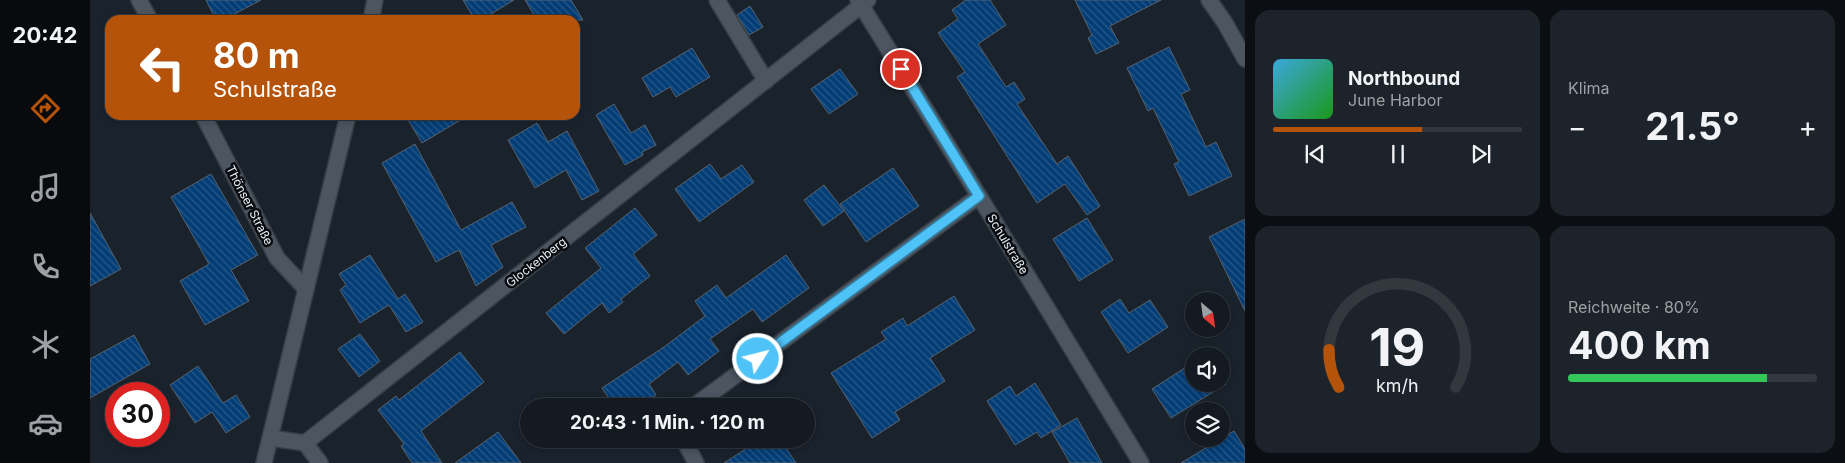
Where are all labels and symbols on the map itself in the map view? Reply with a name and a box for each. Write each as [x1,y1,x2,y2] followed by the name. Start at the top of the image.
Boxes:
[880,48,922,90] pin
[223,163,277,247] street label: Thönser Straße
[984,211,1032,277] street label: Schulstraße
[503,234,569,290] street label: Glockenberg
[1185,292,1230,338] north arrow
[731,332,783,384] position arrow
[105,382,170,447] speed limit sign: 30

